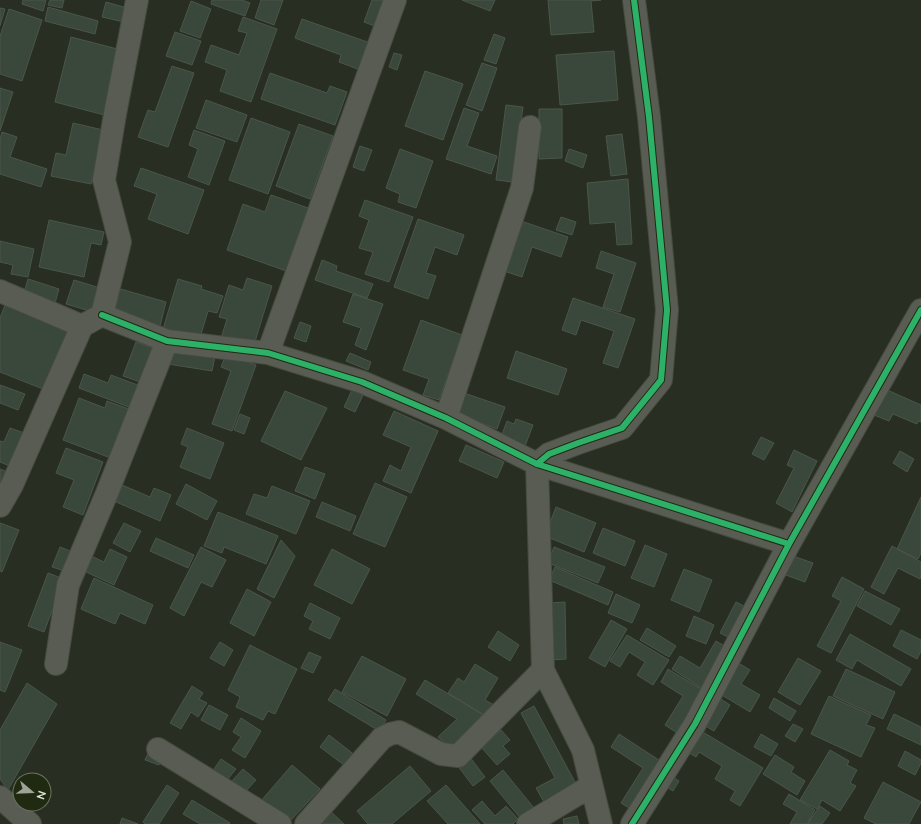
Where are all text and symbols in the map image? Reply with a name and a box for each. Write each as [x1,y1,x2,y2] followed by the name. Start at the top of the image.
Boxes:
[12,772,52,812] north arrow
[33,789,49,801] text: N

